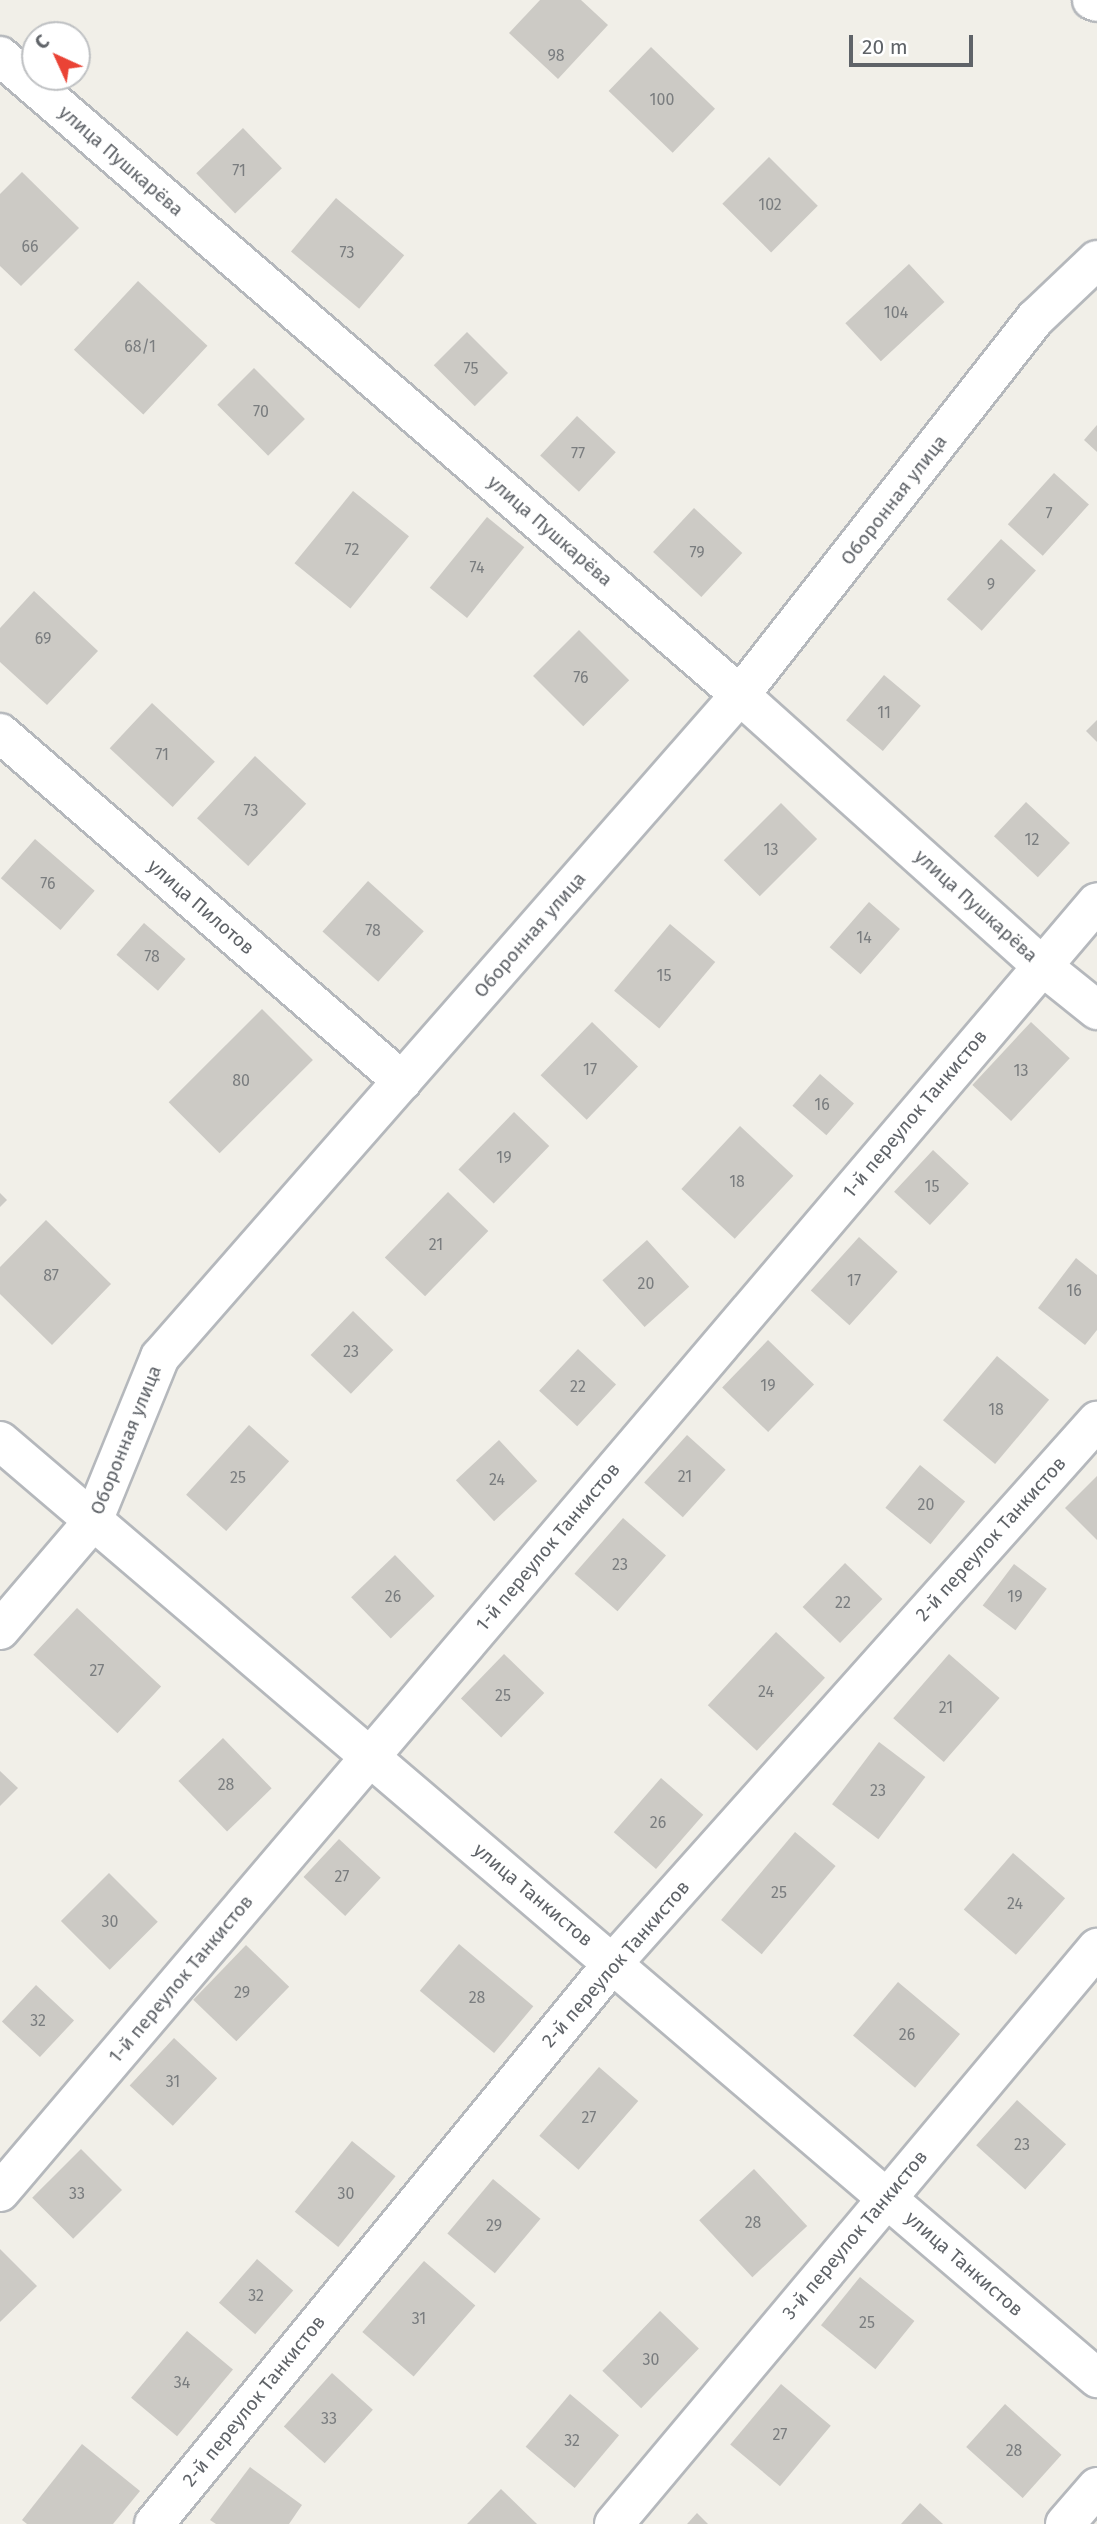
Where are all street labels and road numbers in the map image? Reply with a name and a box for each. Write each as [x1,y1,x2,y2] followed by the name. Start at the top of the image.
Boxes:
[54,101,188,221] street label: улица Пушкарёва
[836,430,952,570] street label: Оборонная улица
[483,471,617,591] street label: улица Пушкарёва
[910,845,1042,967] street label: улица Пушкарёва
[143,855,259,959] street label: улица Пилотов
[469,868,591,1002] street label: Оборонная улица
[838,1025,992,1203] street label: 1-й переулок Танкистов
[86,1362,166,1518] street label: Оборонная улица
[911,1452,1071,1626] street label: 2-й переулок Танкистов
[471,1458,625,1636] street label: 1-й переулок Танкистов
[469,1838,597,1952] street label: улица Танкистов
[537,1876,695,2052] street label: 2-й переулок Танкистов
[104,1890,258,2068] street label: 1-й переулок Танкистов
[778,2146,932,2324] street label: 3-й переулок Танкистов
[900,2207,1028,2321] street label: улица Танкистов
[178,2311,330,2491] street label: 2-й переулок Танкистов

